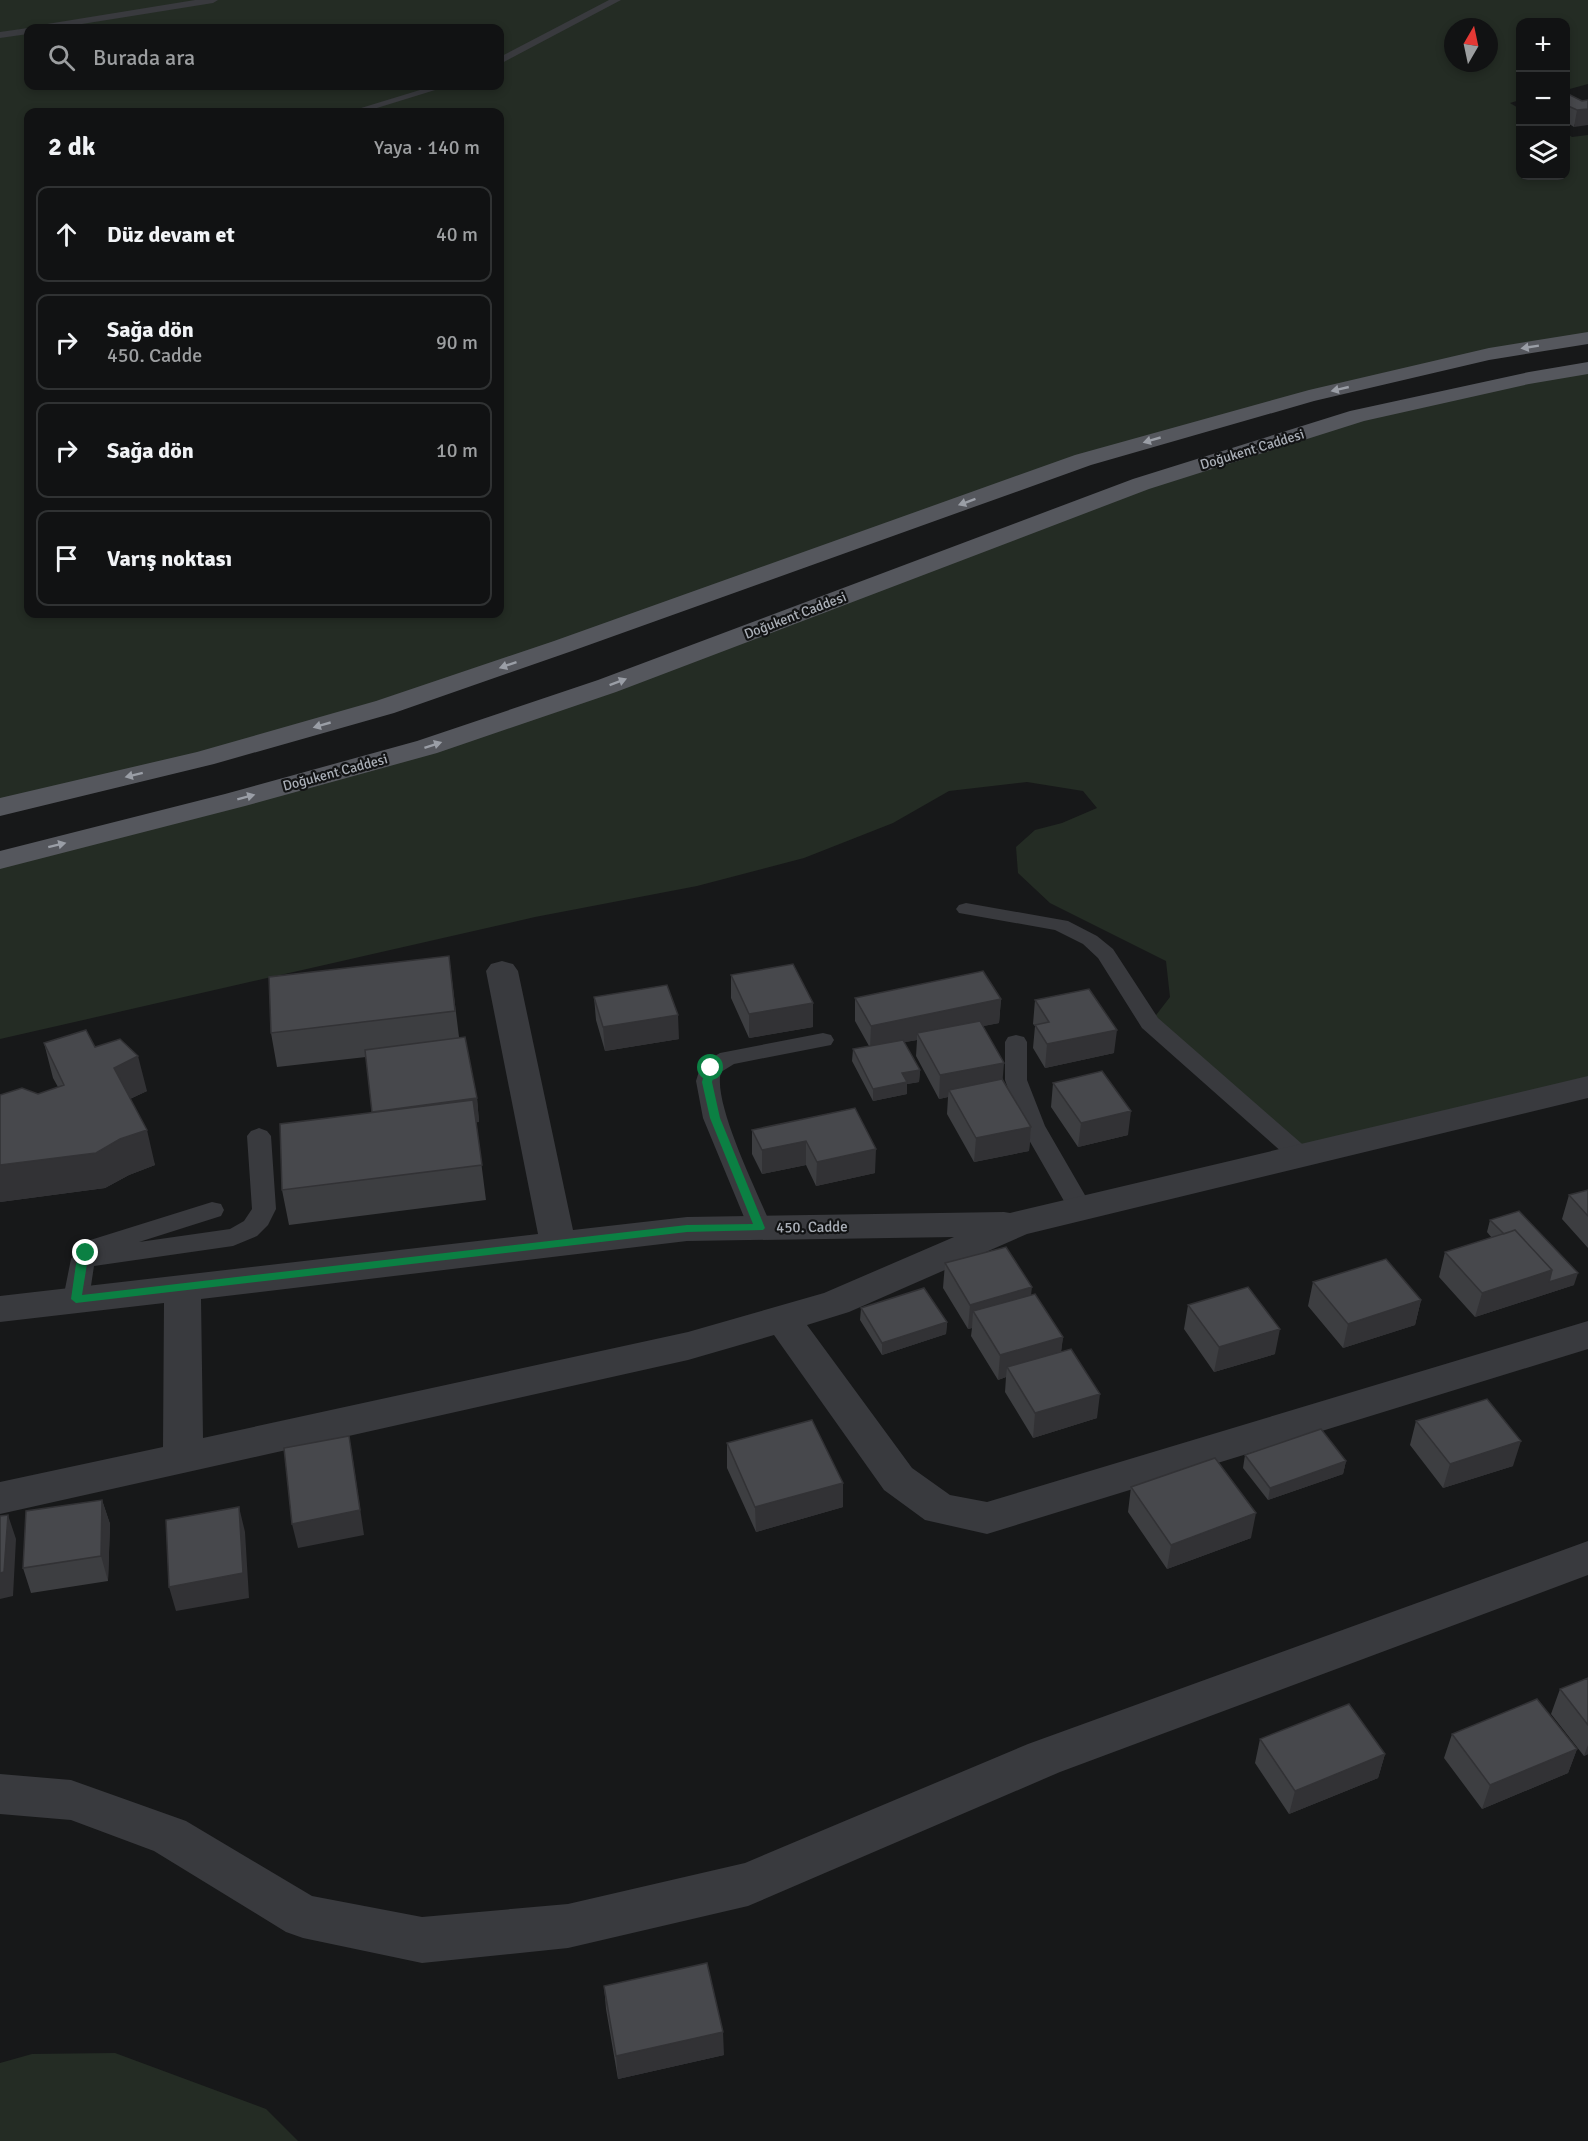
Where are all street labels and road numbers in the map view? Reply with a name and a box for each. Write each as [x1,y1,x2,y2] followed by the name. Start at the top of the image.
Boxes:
[1198,426,1306,473] street label: Doğukent Caddesi
[742,588,849,643] street label: Doğukent Caddesi
[281,750,389,795] street label: Doğukent Caddesi
[776,1217,848,1237] street label: 450. Cadde

